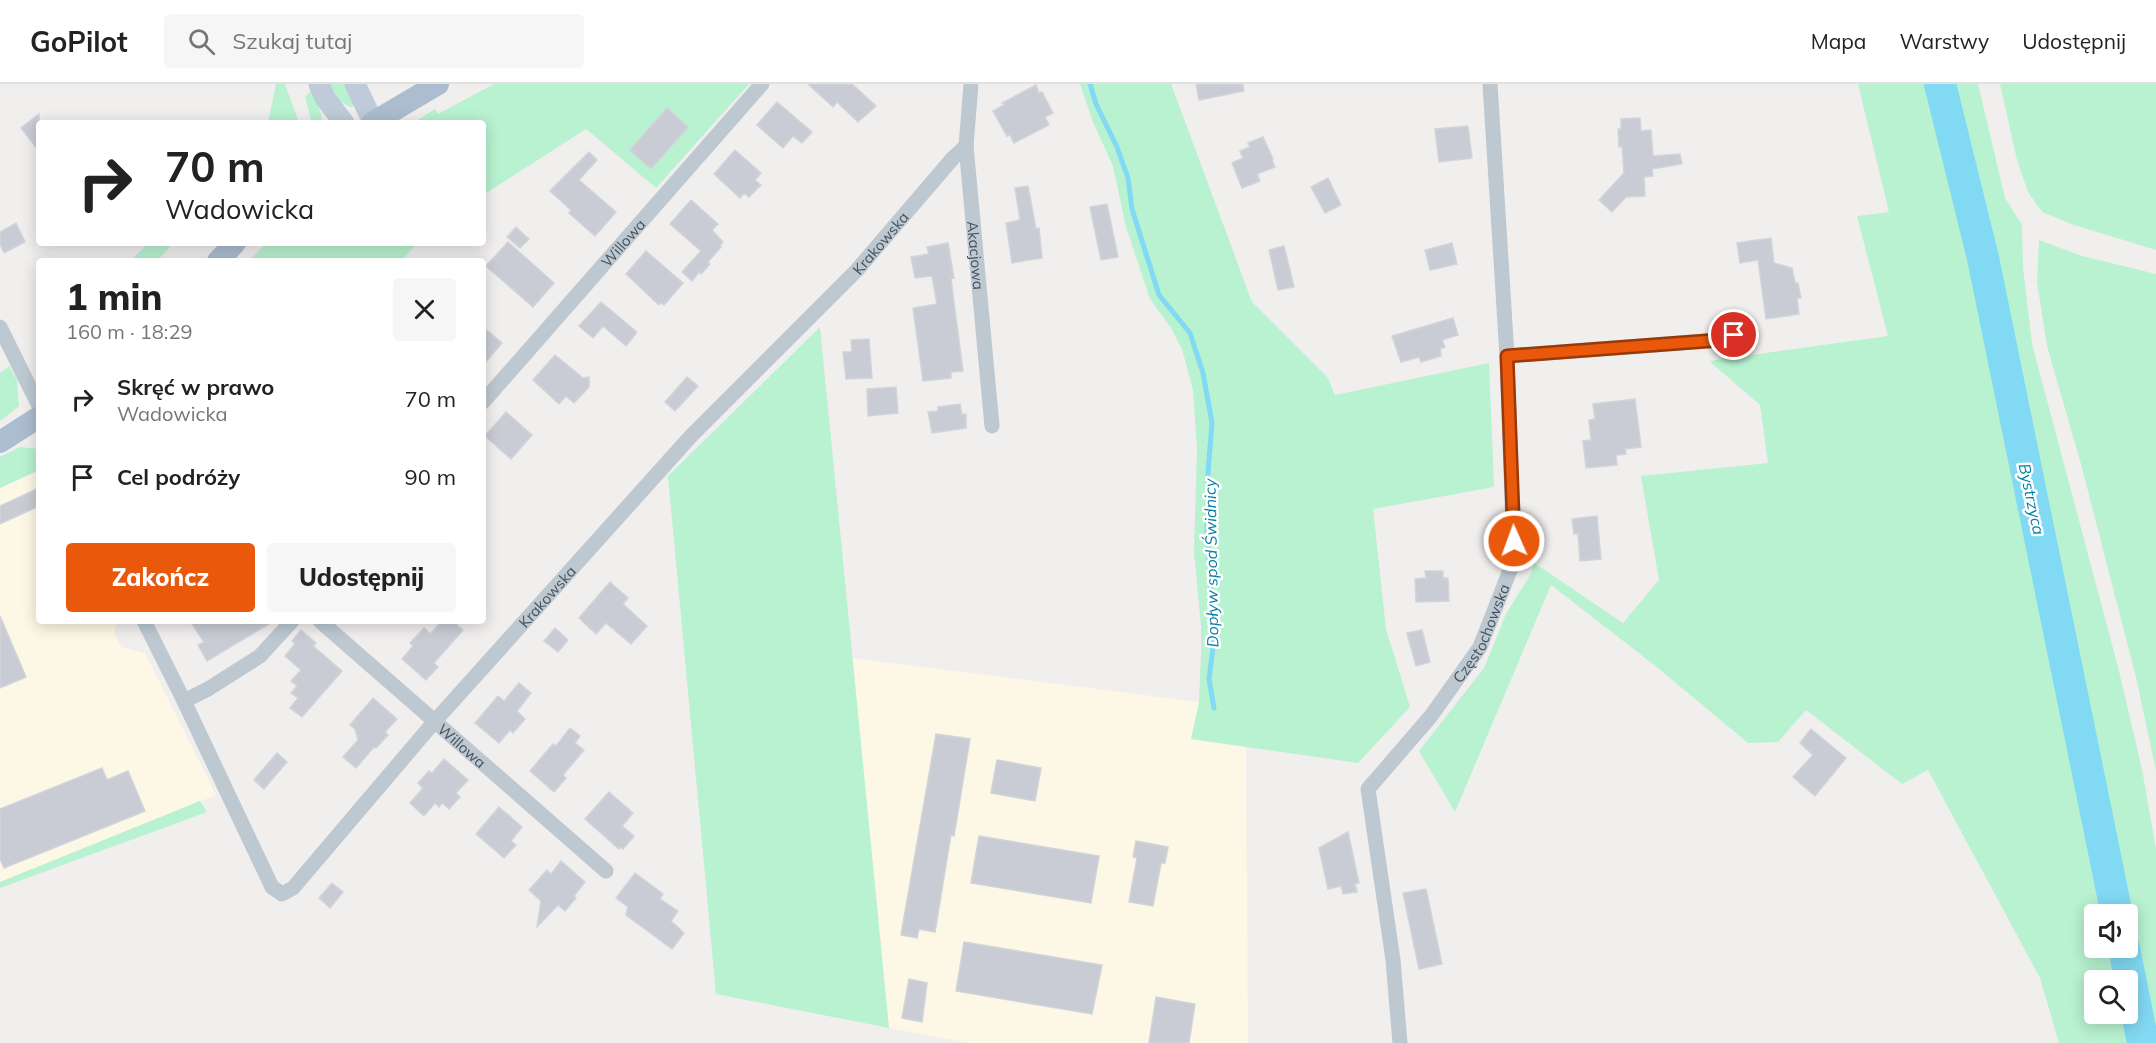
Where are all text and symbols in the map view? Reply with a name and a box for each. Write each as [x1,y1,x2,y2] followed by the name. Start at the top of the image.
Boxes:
[164,14,584,68] search box
[30,24,128,59] text: GoPilot
[185,25,218,58] icon: search
[233,27,352,55] text: Szukaj tutaj
[1811,28,1866,54] text: Mapa
[1899,28,1989,54] text: Warstwy
[2022,28,2126,54] text: Udostępnij
[165,140,265,193] text: 70 m
[66,144,144,222] icon: right
[165,192,314,226] text: Wadowicka
[848,208,912,278] street label: Krakowska
[597,215,649,271] street label: Willowa
[963,220,989,291] street label: Akacjowa
[66,274,162,319] text: 1 min
[393,278,456,341] button: close
[1708,309,1759,360] pin
[1717,318,1750,351] icon: arrive
[66,319,192,344] text: 160 m · 18:29
[117,373,274,401] text: Skręć w prawo
[66,383,99,416] icon: right
[405,385,456,413] text: 70 m
[117,401,228,426] text: Wadowicka
[66,461,99,494] icon: arrive
[2015,461,2049,537] water label: Bystrzyca
[117,463,240,491] text: Cel podróży
[405,463,456,491] text: 90 m
[1200,478,1222,647] water label: Dopływ spod Świdnicy
[1482,509,1546,573] position arrow
[66,543,255,612] button: Zakończ
[267,543,456,612] button: Udostępnij
[514,561,580,631] street label: Krakowska
[1448,581,1513,686] street label: Częstochowska
[434,719,490,772] street label: Willowa
[2084,904,2138,1024] map controls
[2084,904,2138,958] button: sound
[2084,970,2138,1024] button: search

